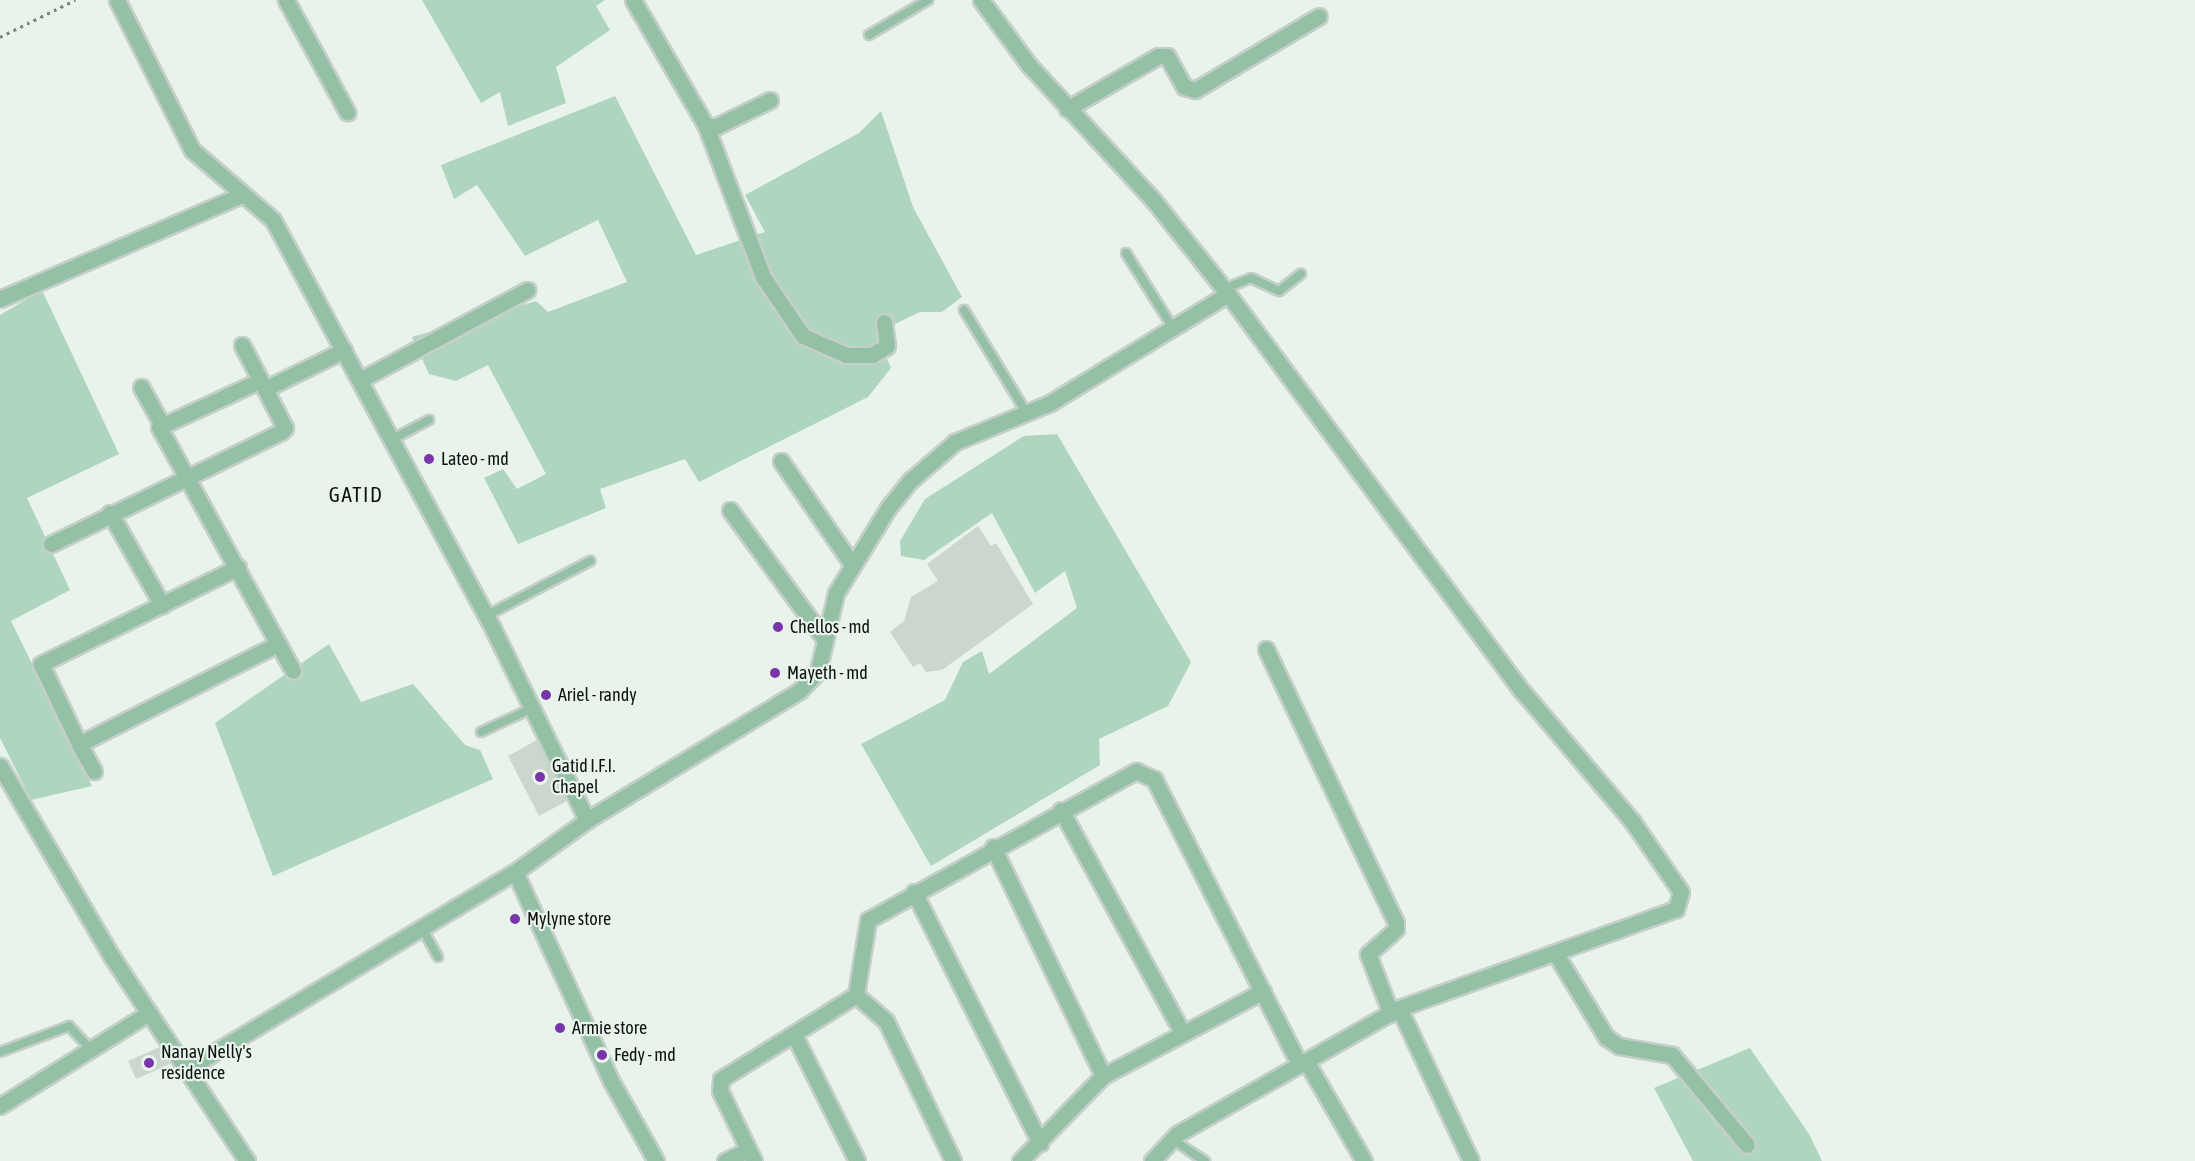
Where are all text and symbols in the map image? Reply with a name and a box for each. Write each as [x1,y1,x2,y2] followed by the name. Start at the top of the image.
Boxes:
[441,448,509,470] place label: Lateo - md
[422,452,436,466] marker: Lateo - md
[329,481,383,507] district label: GATID
[790,616,870,638] place label: Chellos - md
[771,620,785,634] marker: Chellos - md
[787,662,868,684] place label: Mayeth - md
[768,666,782,680] marker: Mayeth - md
[558,684,637,706] place label: Ariel - randy
[539,688,553,702] marker: Ariel - randy
[552,756,615,798] place label: Gatid I.F.I. Chapel
[533,770,547,784] marker: Gatid I.F.I. Chapel
[527,908,611,930] place label: Mylyne store
[508,912,522,926] marker: Mylyne store
[572,1017,647,1039] place label: Armie store
[553,1021,567,1035] marker: Armie store
[161,1042,252,1084] place label: Nanay Nelly's residence
[614,1044,676,1066] place label: Fedy - md
[595,1048,609,1062] marker: Fedy - md
[142,1056,156,1070] marker: Nanay Nelly's residence

